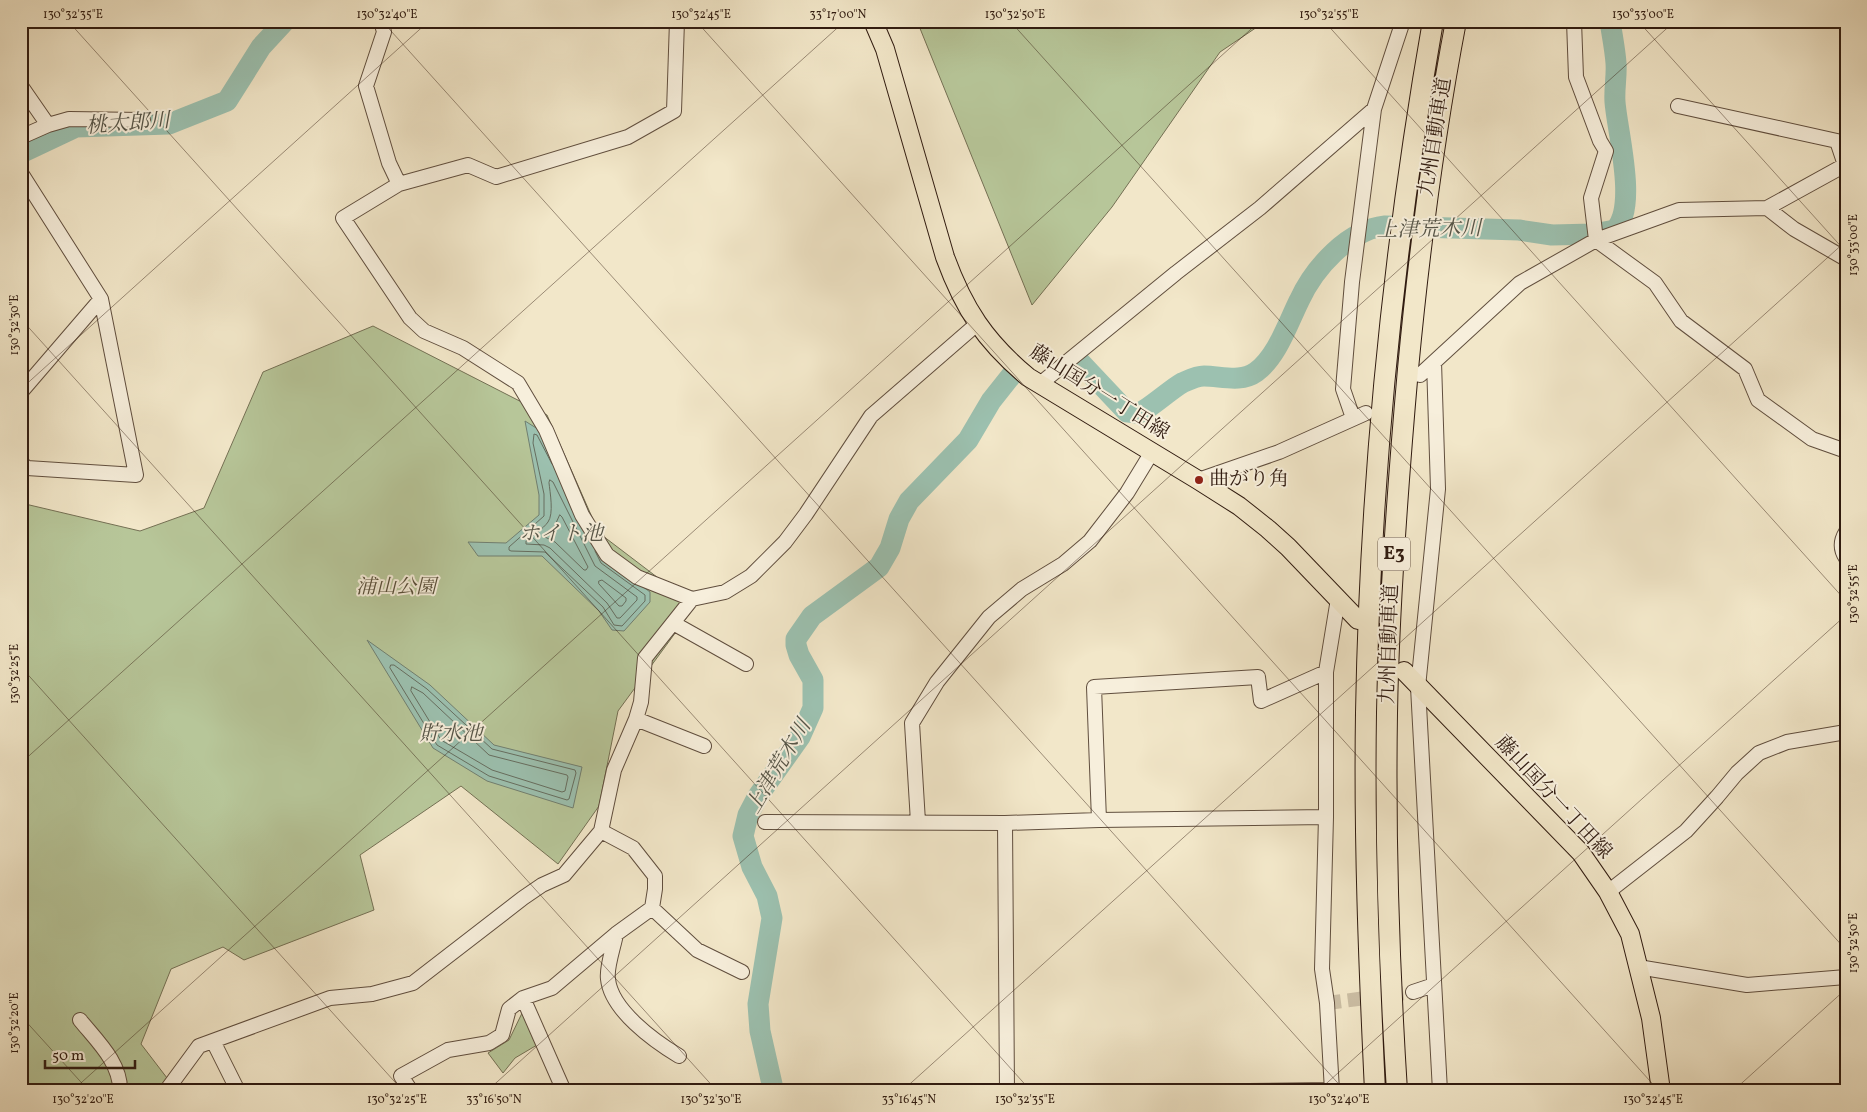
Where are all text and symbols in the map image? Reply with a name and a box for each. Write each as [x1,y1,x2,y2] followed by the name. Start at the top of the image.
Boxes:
[43,7,103,23] text: 130°32'35"E
[356,7,418,23] text: 130°32'40"E
[671,7,731,23] text: 130°32'45"E
[810,7,866,23] text: 33°17'00"N
[985,7,1045,23] text: 130°32'50"E
[1299,7,1359,23] text: 130°32'55"E
[1612,7,1674,23] text: 130°33'00"E
[1413,76,1459,198] street label: 九州自動車道
[85,106,173,141] water label: 桃太郎川
[1846,214,1862,276] text: 130°33'00"E
[1376,215,1484,245] water label: 上津荒木川
[7,295,23,356] text: 130°32'30"E
[1024,339,1174,447] street label: 藤山国分一丁田線
[1209,466,1289,494] place label: 曲がり角
[1193,474,1205,486] marker: 曲がり角
[519,520,605,549] water label: ホイト池
[1378,538,1410,570] road number: E3
[1846,564,1862,624] text: 130°32'55"E
[356,574,439,602] park label: 浦山公園
[1374,584,1406,704] street label: 九州自動車道
[7,644,23,704] text: 130°32'25"E
[740,713,819,819] water label: 上津荒木川
[420,720,484,749] water label: 貯水池
[1488,730,1618,866] street label: 藤山国分一丁田線
[1846,913,1862,973] text: 130°32'50"E
[7,992,23,1054] text: 130°32'20"E
[45,1037,135,1069] scale bar
[52,1046,84,1067] text: 50 m
[52,1092,114,1108] text: 130°32'20"E
[367,1092,427,1108] text: 130°32'25"E
[466,1092,522,1108] text: 33°16'50"N
[681,1092,742,1108] text: 130°32'30"E
[882,1092,936,1108] text: 33°16'45"N
[995,1092,1055,1108] text: 130°32'35"E
[1308,1092,1370,1108] text: 130°32'40"E
[1623,1092,1683,1108] text: 130°32'45"E

